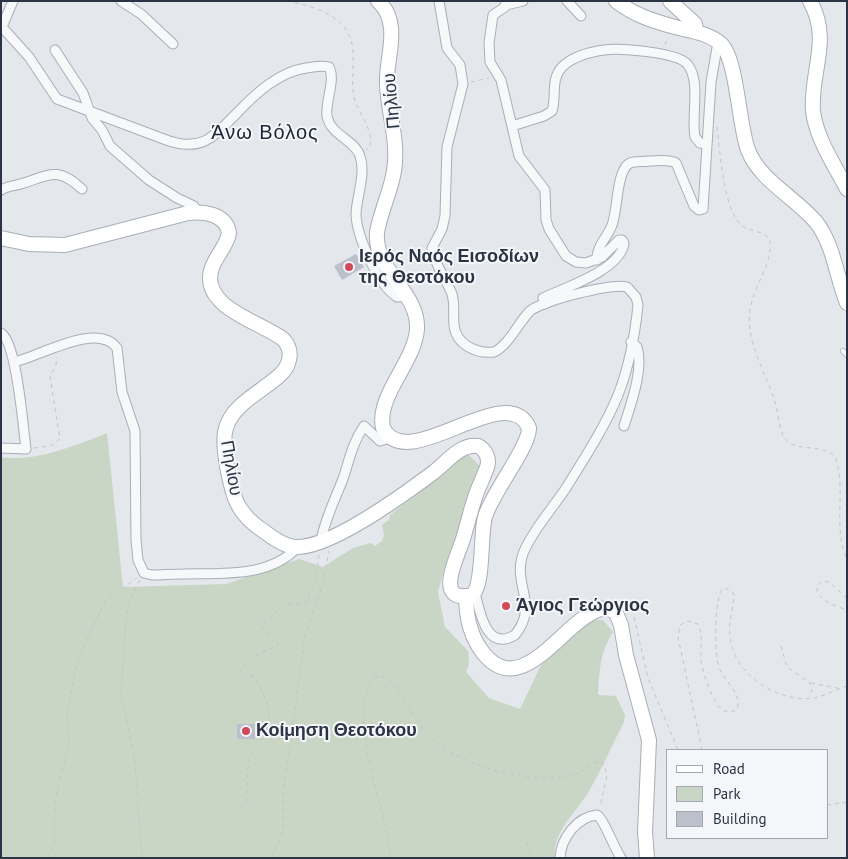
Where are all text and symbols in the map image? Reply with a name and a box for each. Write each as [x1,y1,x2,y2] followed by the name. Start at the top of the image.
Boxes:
[379,72,405,130] street label: Πηλίου
[210,121,320,145] district label: Άνω Βόλος
[359,246,539,288] place label: Ιερός Ναός Εισοδίων της Θεοτόκου
[343,261,355,273] marker: Ιερός Ναός Εισοδίων της Θεοτόκου
[216,439,246,497] street label: Πηλίου
[516,595,649,617] place label: Άγιος Γεώργιος
[500,600,512,612] marker: Άγιος Γεώργιος
[256,720,417,742] place label: Κοίμηση Θεοτόκου
[240,725,252,737] marker: Κοίμηση Θεοτόκου
[666,749,828,839] legend
[713,759,745,778] text: Road
[713,784,741,803] text: Park
[713,809,767,828] text: Building

